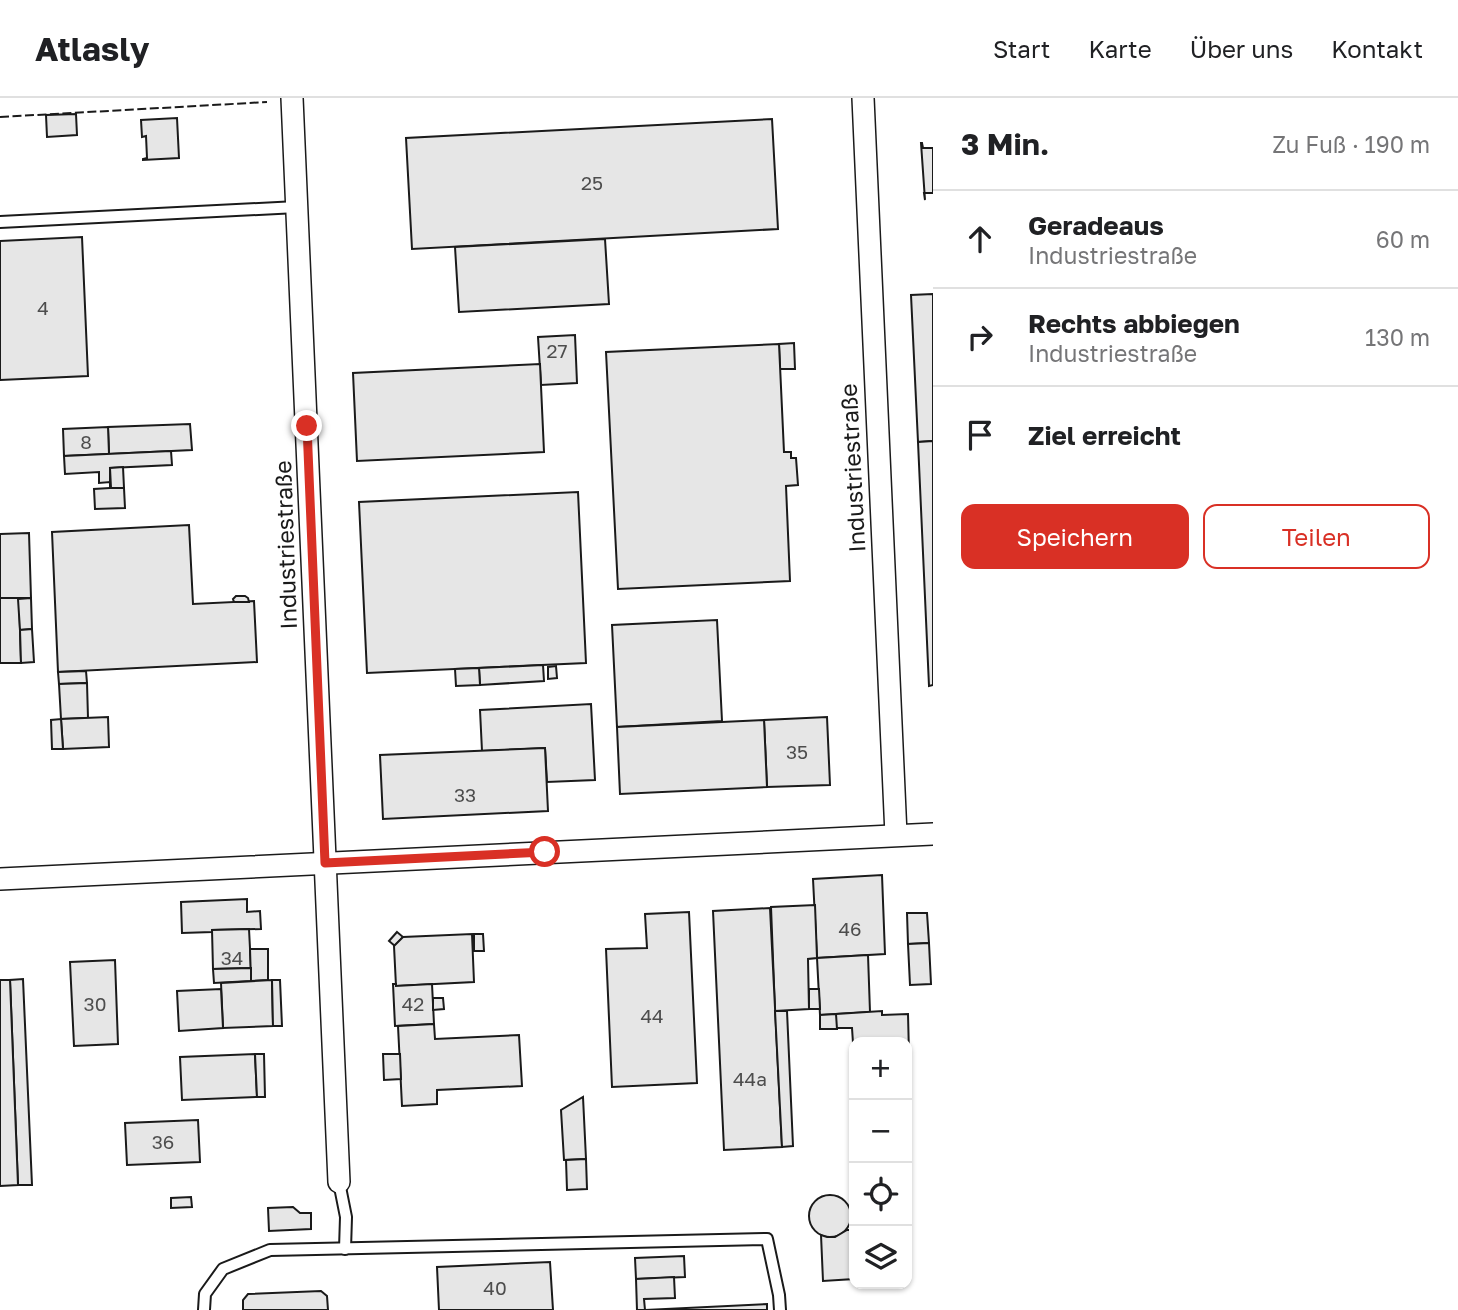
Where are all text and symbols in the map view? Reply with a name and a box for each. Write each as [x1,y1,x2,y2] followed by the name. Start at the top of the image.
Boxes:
[35,29,150,68] text: Atlasly
[993,34,1050,63] text: Start
[1088,34,1152,63] text: Karte
[1190,34,1293,63] text: Über uns
[1331,34,1423,63] text: Kontakt
[961,126,1049,162] text: 3 Min.
[1272,130,1430,158] text: Zu Fuß · 190 m
[581,171,603,194] house number: 25
[1028,210,1164,241] text: Geradeaus
[961,220,999,258] icon: ahead
[1376,225,1430,253] text: 60 m
[1028,241,1197,269] text: Industriestraße
[37,296,49,319] house number: 4
[1028,308,1240,339] text: Rechts abbiegen
[961,318,999,356] icon: right
[1365,323,1430,351] text: 130 m
[546,339,568,362] house number: 27
[1028,339,1197,367] text: Industriestraße
[834,383,870,553] street label: Industriestraße
[291,410,322,441] route end
[961,416,999,454] icon: arrive
[1028,420,1181,451] text: Ziel erreicht
[80,430,92,453] house number: 8
[268,460,302,630] street label: Industriestraße
[961,504,1189,569] button: Speichern
[1203,504,1430,569] button: Teilen
[786,740,808,763] house number: 35
[454,783,476,806] house number: 33
[529,836,560,867] route start
[838,917,862,940] house number: 46
[221,946,243,969] house number: 34
[84,992,106,1015] house number: 30
[402,992,424,1015] house number: 42
[640,1004,664,1027] house number: 44
[849,1037,912,1289] map controls
[849,1037,912,1100] button: +
[733,1067,767,1090] house number: 44a
[849,1100,912,1163] button: −
[152,1130,174,1153] house number: 36
[849,1163,912,1226] button: locate
[849,1226,912,1289] button: layers
[483,1276,507,1299] house number: 40

